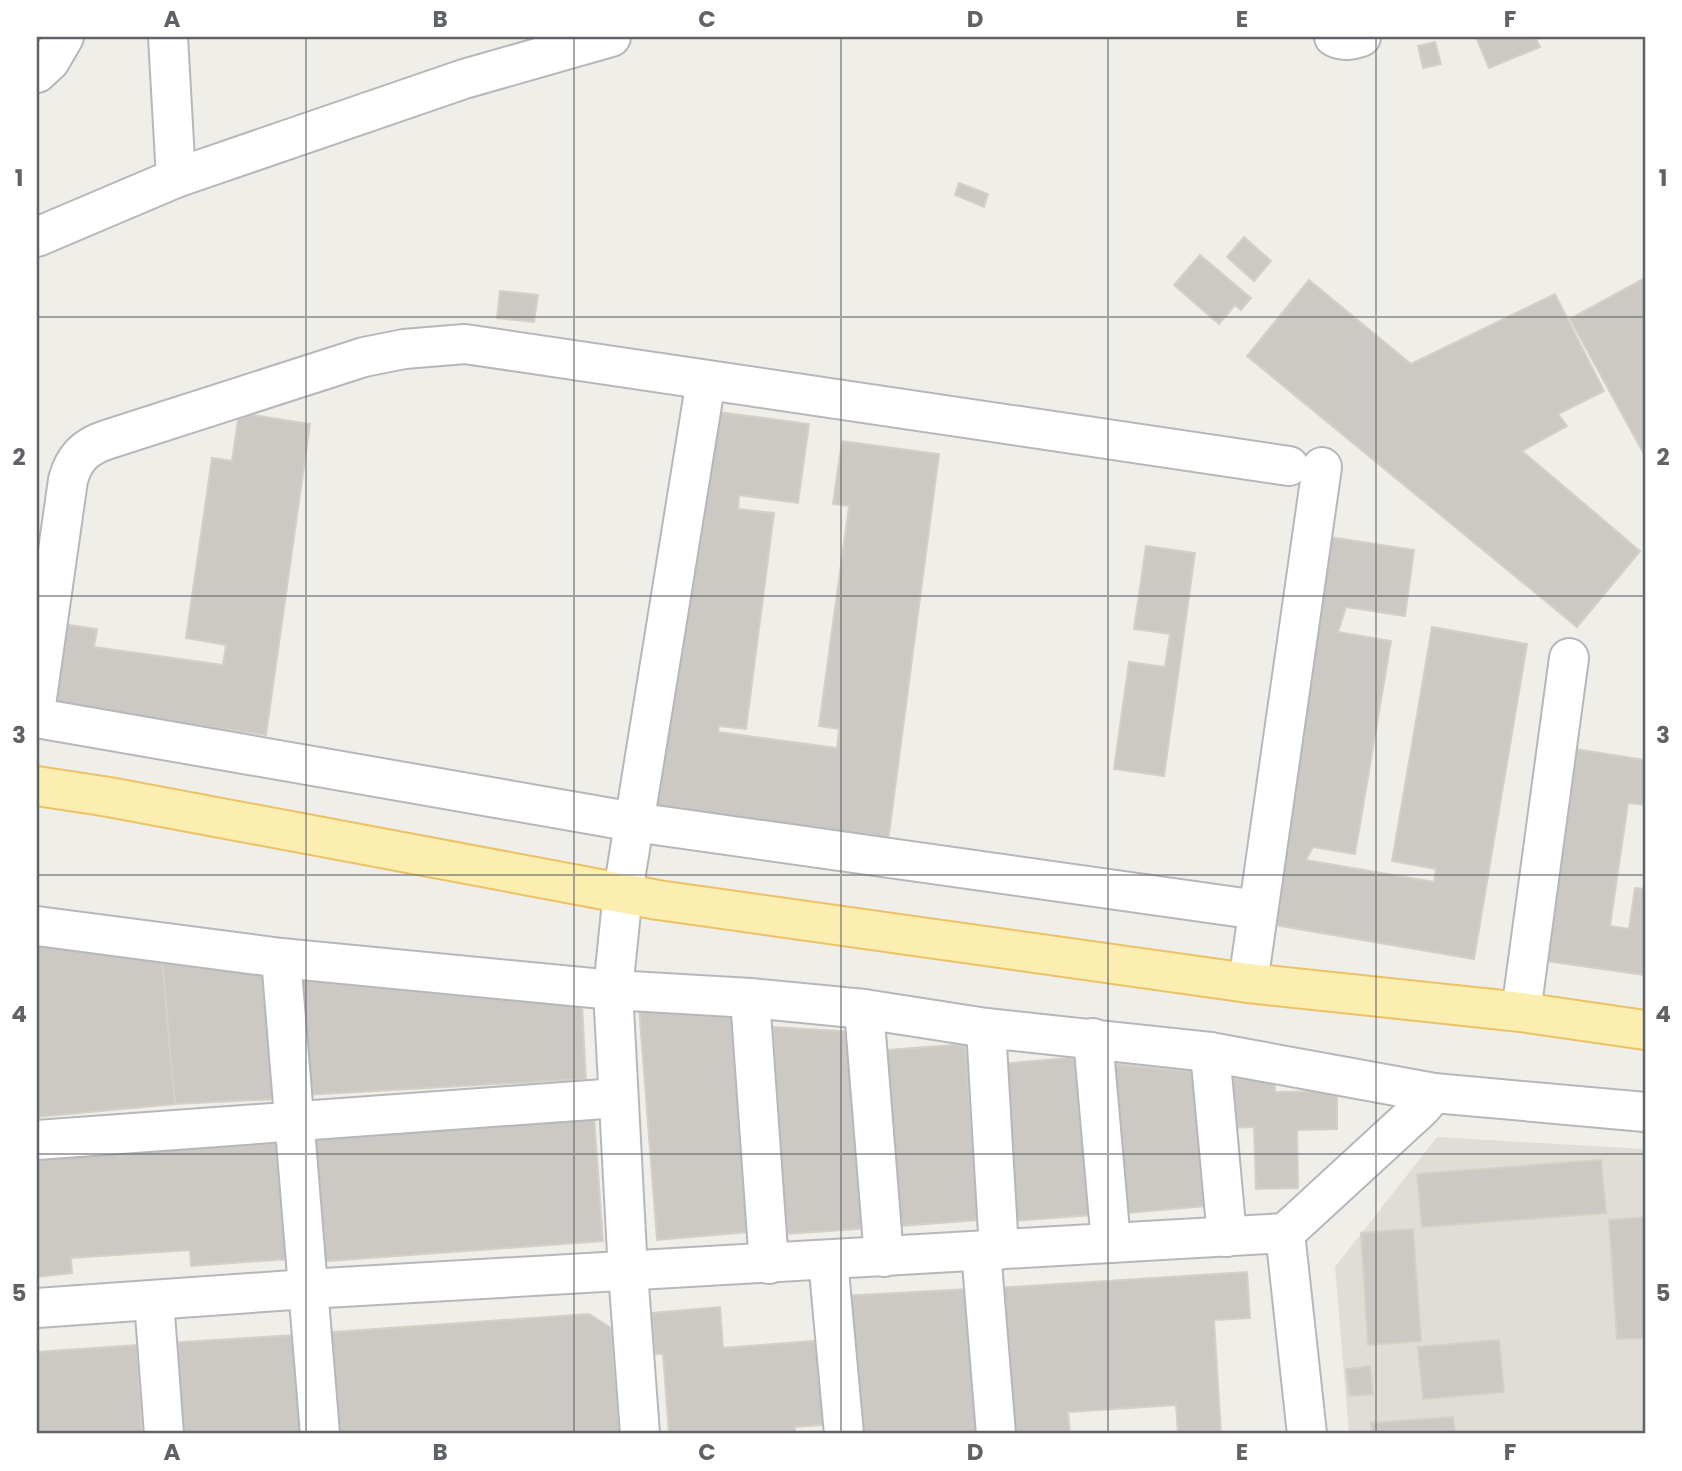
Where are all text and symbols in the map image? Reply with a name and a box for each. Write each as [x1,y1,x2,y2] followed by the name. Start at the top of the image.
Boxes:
[164,3,181,35] text: A
[432,3,448,35] text: B
[698,3,716,35] text: C
[967,3,983,35] text: D
[1236,3,1248,35] text: E
[1504,3,1516,35] text: F
[15,162,23,194] text: 1
[1659,162,1667,194] text: 1
[12,441,26,473] text: 2
[1656,441,1670,473] text: 2
[12,719,26,751] text: 3
[1656,719,1670,751] text: 3
[11,998,27,1030] text: 4
[1655,998,1671,1030] text: 4
[12,1277,26,1309] text: 5
[1656,1277,1670,1309] text: 5
[164,1436,181,1468] text: A
[432,1436,448,1468] text: B
[698,1436,716,1468] text: C
[967,1436,983,1468] text: D
[1236,1436,1248,1468] text: E
[1504,1436,1516,1468] text: F

